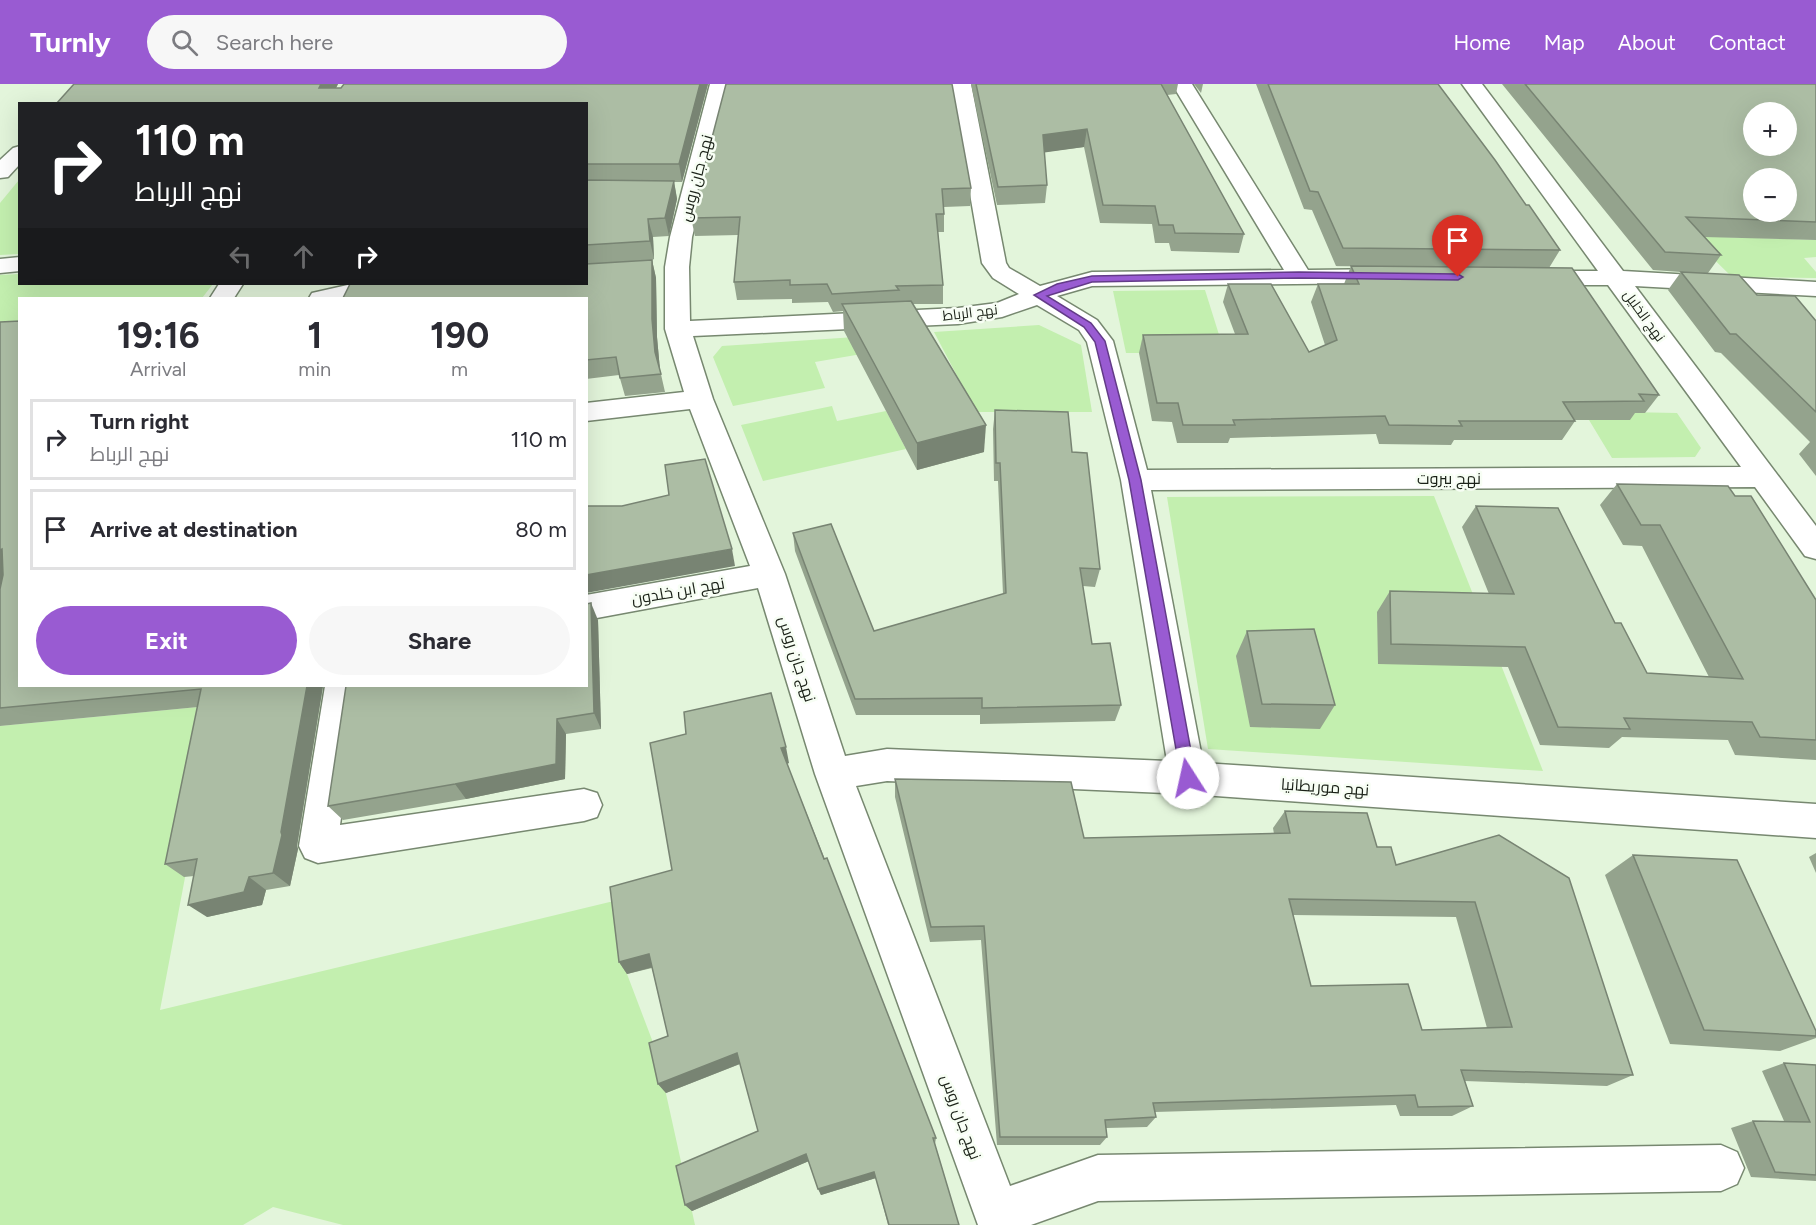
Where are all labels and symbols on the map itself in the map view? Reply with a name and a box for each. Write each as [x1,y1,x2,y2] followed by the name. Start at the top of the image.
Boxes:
[675,132,719,224] street label: نهج جان روس
[1432,215,1483,277] pin
[1620,287,1668,345] street label: نهج الخليل
[941,301,999,325] street label: نهج الرباط
[1417,469,1481,490] street label: نهج بيروت
[630,573,726,611] street label: نهج ابن خلدون
[772,614,820,705] street label: نهج جان روس
[1156,746,1220,810] position arrow
[1280,774,1370,802] street label: نهج موريطانيا
[935,1072,985,1163] street label: نهج جان روس

